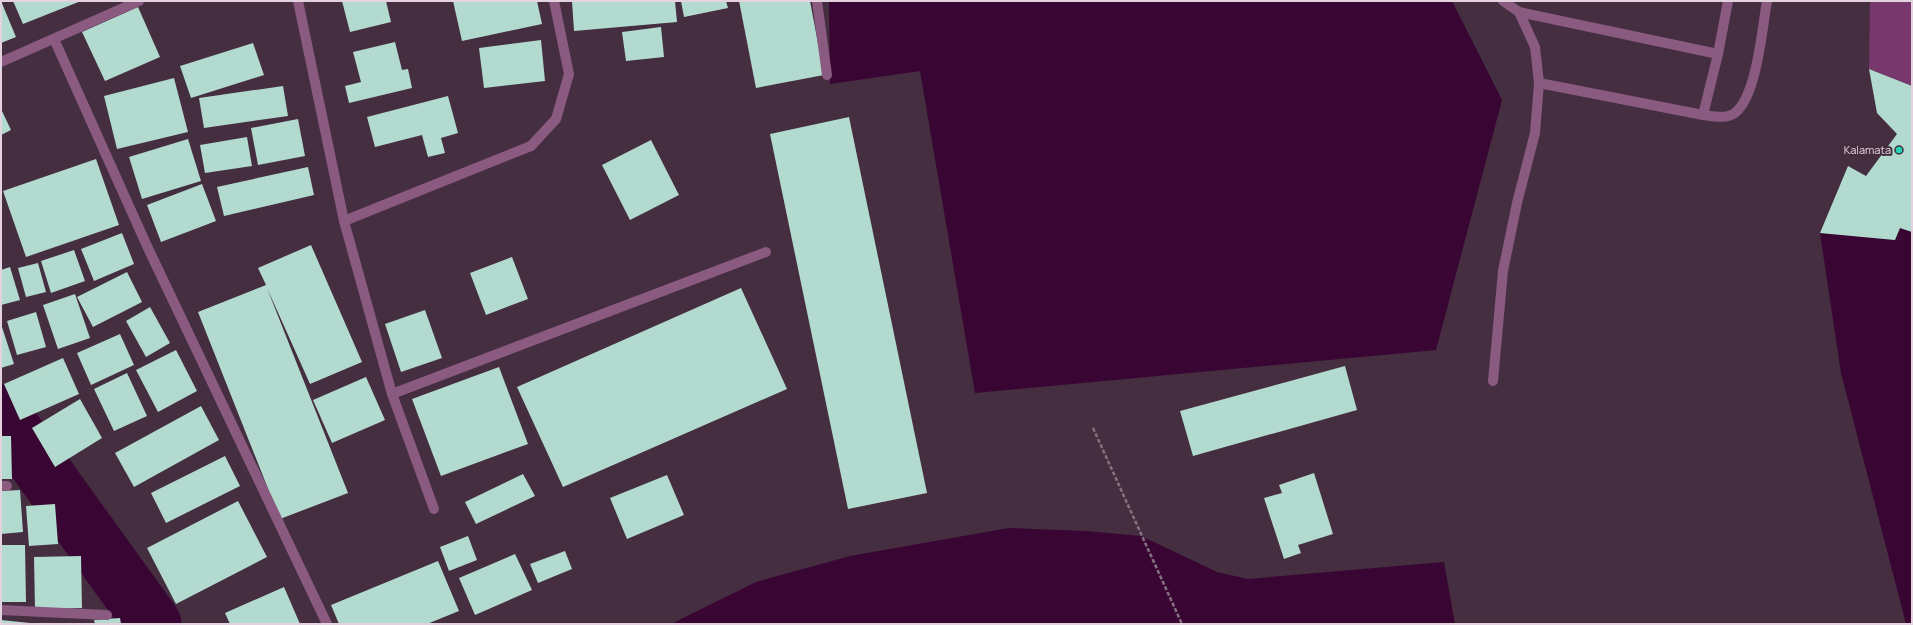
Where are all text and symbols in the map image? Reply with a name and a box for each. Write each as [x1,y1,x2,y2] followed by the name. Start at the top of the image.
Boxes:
[1844,142,1891,157] place label: Kalamata
[1894,145,1904,155] marker: Kalamata

